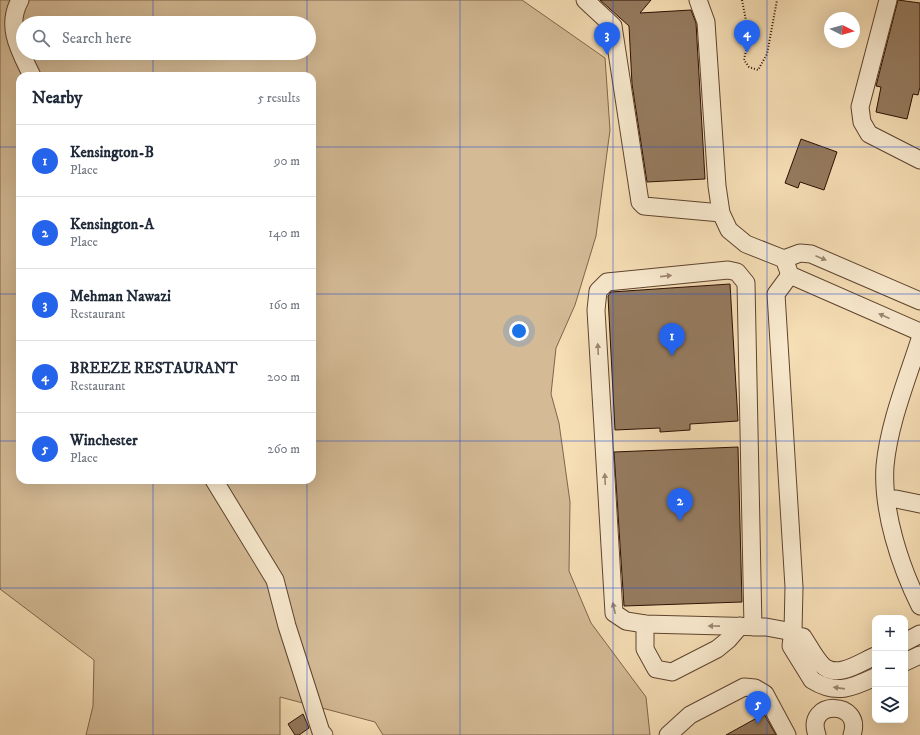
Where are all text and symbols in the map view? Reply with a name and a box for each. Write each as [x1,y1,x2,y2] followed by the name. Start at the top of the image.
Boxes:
[824,12,860,48] north arrow
[16,16,316,60] search box
[734,20,760,53] pin: 4
[594,22,620,55] pin: 3
[30,27,52,49] icon: search
[62,29,131,48] text: Search here
[32,87,82,109] text: Nearby
[258,90,300,106] text: 5 results
[70,143,154,162] text: Kensington-B
[43,153,47,169] text: 1
[274,153,300,169] text: 90 m
[70,162,98,178] text: Place
[70,215,154,234] text: Kensington-A
[42,225,48,241] text: 2
[268,225,300,241] text: 140 m
[70,234,98,250] text: Place
[815,255,826,261] one-way arrow
[660,273,672,280] one-way arrow
[70,287,171,306] text: Mehman Nawazi
[43,297,47,313] text: 3
[269,297,300,313] text: 160 m
[70,306,126,322] text: Restaurant
[879,313,890,319] one-way arrow
[509,321,529,341] your location
[659,323,685,356] pin: 1
[595,343,602,355] one-way arrow
[70,359,238,378] text: BREEZE RESTAURANT
[41,369,49,385] text: 4
[267,369,300,385] text: 200 m
[70,378,126,394] text: Restaurant
[70,431,137,450] text: Winchester
[42,441,48,457] text: 5
[267,441,300,457] text: 260 m
[70,450,98,466] text: Place
[602,473,609,485] one-way arrow
[667,488,693,521] pin: 2
[611,602,617,614] one-way arrow
[872,615,908,723] map controls
[872,615,908,651] button: +
[708,622,720,629] one-way arrow
[872,651,908,687] button: −
[833,685,845,691] one-way arrow
[872,687,908,723] button: layers
[745,691,771,724] pin: 5

